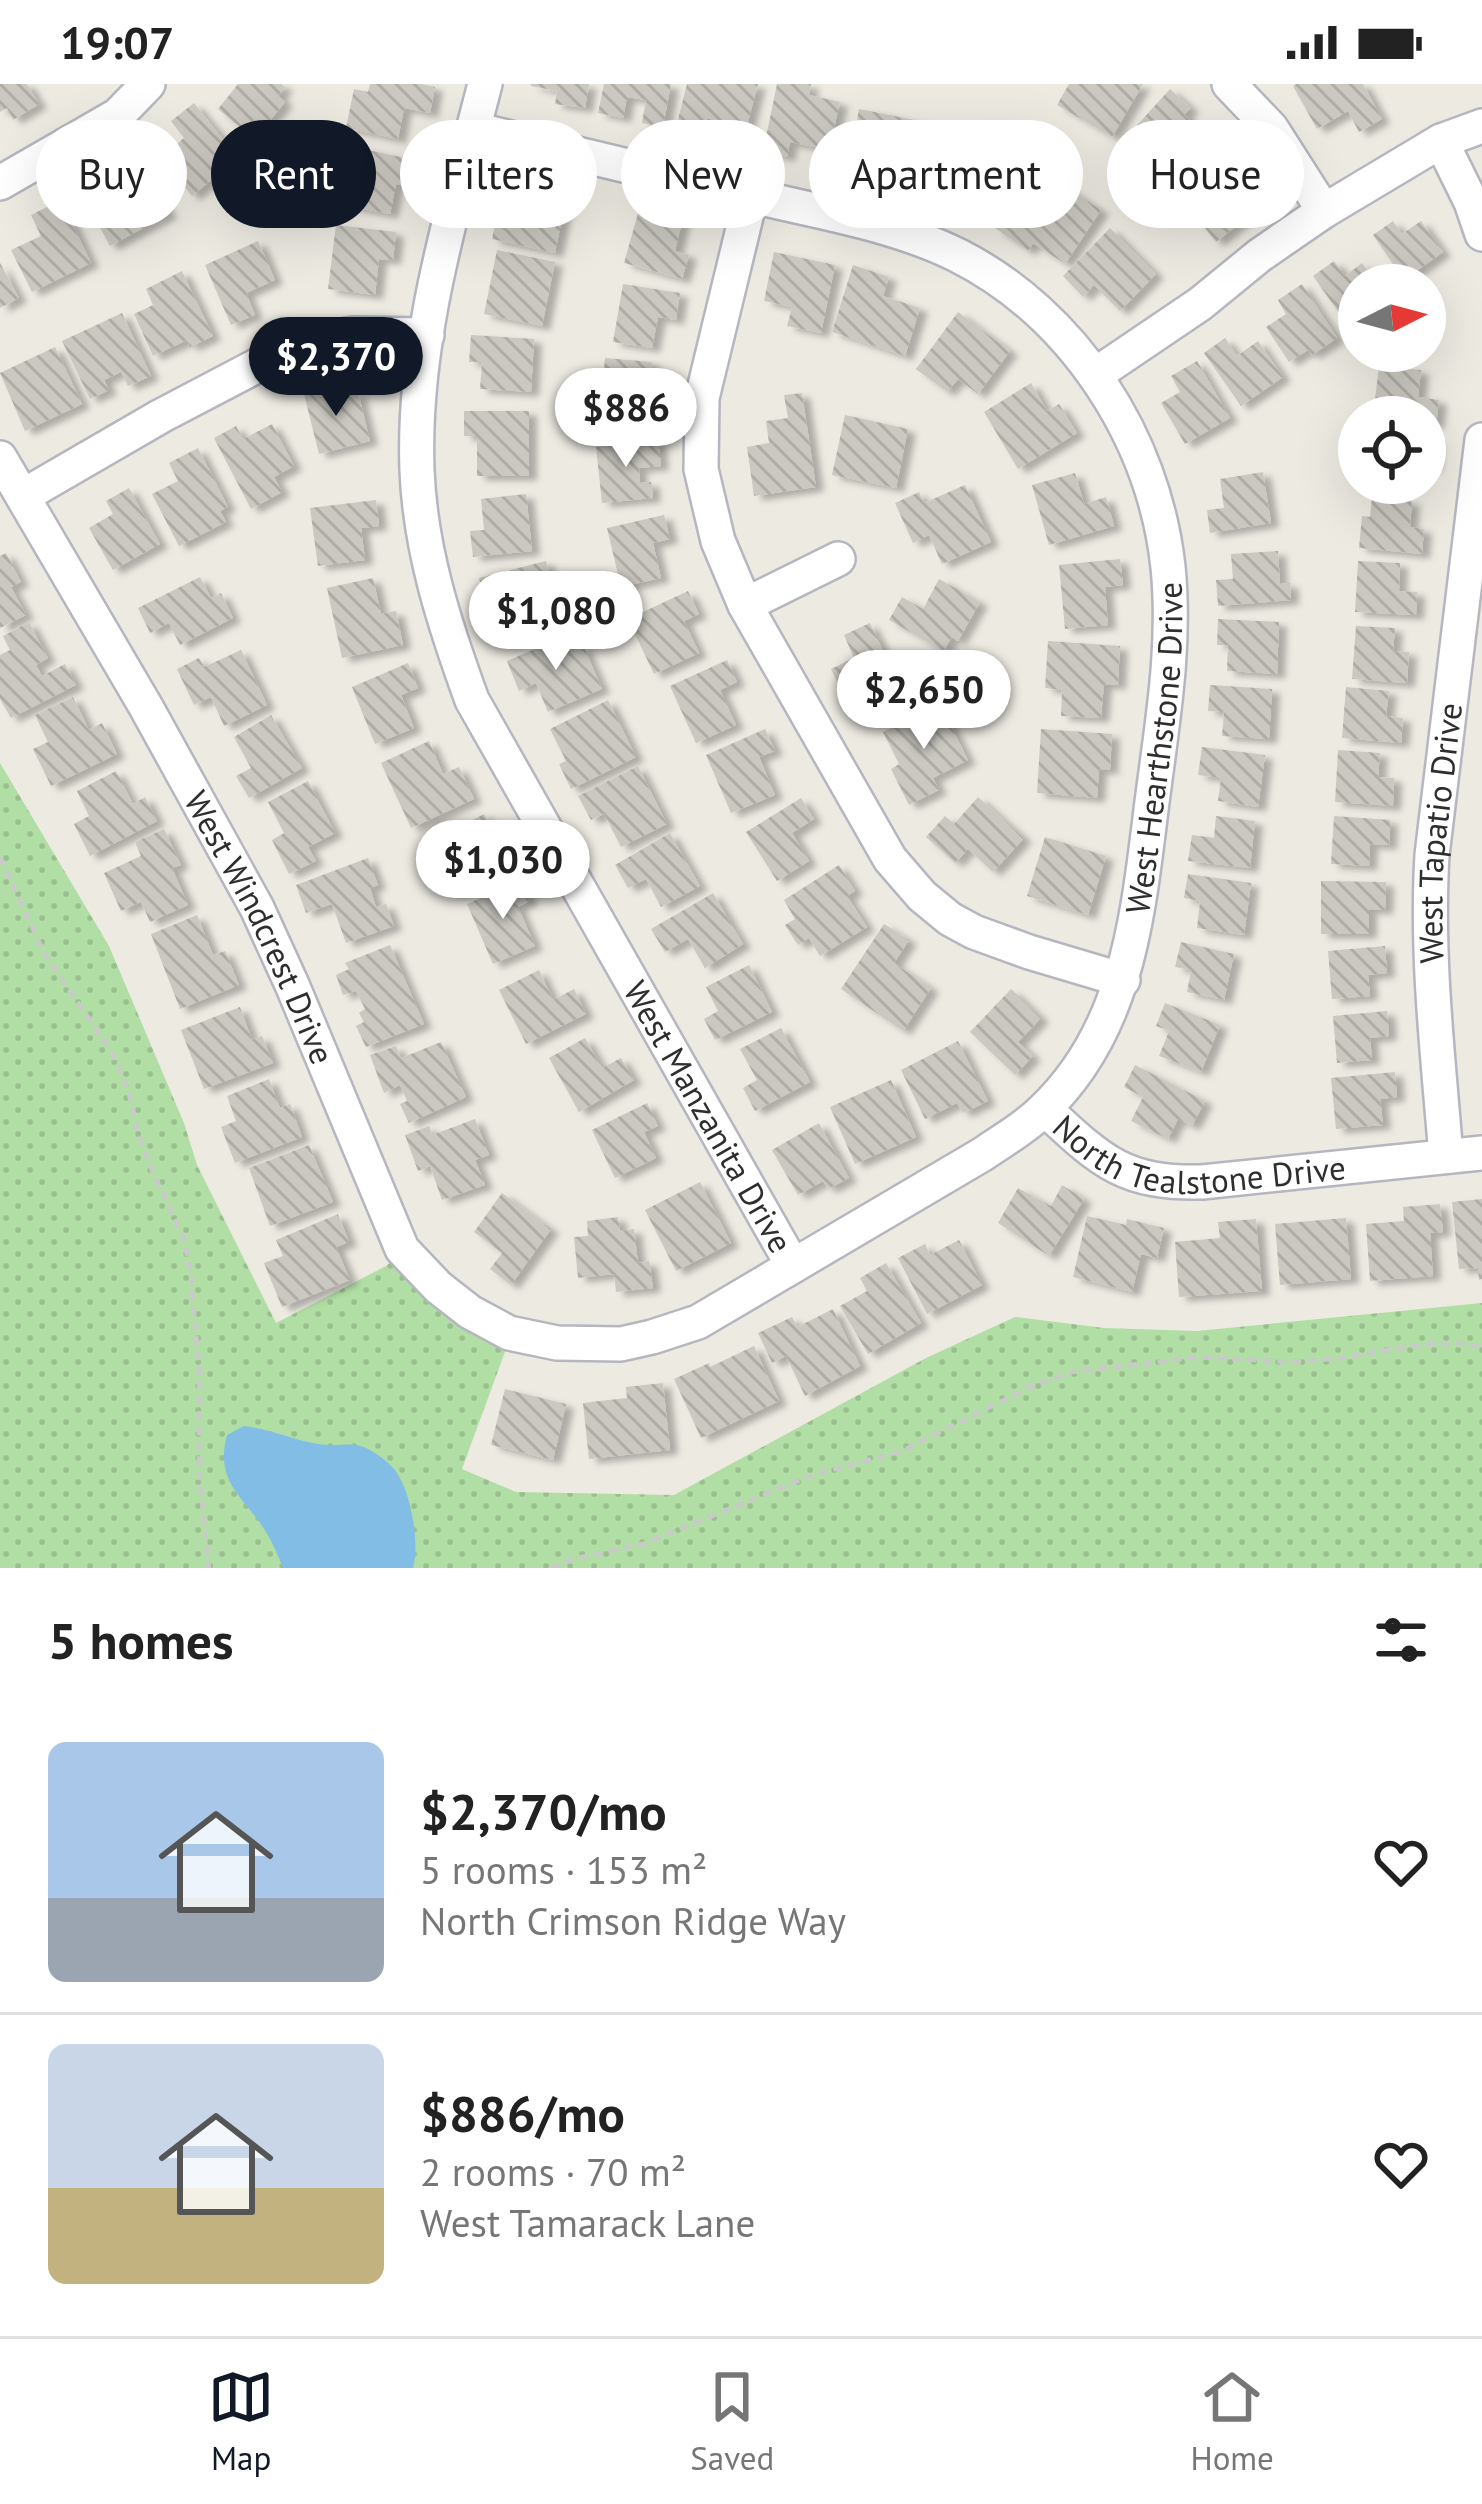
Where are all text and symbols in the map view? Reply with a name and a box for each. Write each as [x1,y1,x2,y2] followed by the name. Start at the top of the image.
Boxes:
[60,13,174,71] text: 19:07
[36,120,187,228] chip: Buy
[211,120,376,228] chip: Rent
[400,120,597,228] chip: Filters
[621,120,785,228] chip: New
[809,120,1083,228] chip: Apartment
[1107,120,1304,228] chip: House
[1338,264,1446,372] north arrow
[1338,264,1446,504] map controls
[238,317,434,419] pin: $2,370
[276,330,396,381] text: $2,370
[555,368,697,470] pin: $886
[582,381,670,432] text: $886
[1338,396,1446,504] button: locate
[458,571,654,673] pin: $1,080
[1115,581,1191,917] street label: West Hearthstone Drive
[496,584,616,635] text: $1,080
[826,650,1022,752] pin: $2,650
[864,663,984,714] text: $2,650
[1408,700,1471,964] street label: West Tapatio Drive
[175,783,345,1070] street label: West Windcrest Drive
[405,820,601,922] pin: $1,030
[443,833,563,884] text: $1,030
[615,973,803,1260] street label: West Manzanita Drive
[1044,1105,1348,1203] street label: North Tealstone Drive
[48,1607,234,1673] text: 5 homes
[1368,1607,1434,1673] icon: filters
[420,1778,667,1844] text: $2,370/mo
[144,1790,288,1934] icon: home
[1368,1829,1434,1895] icon: heart
[420,1844,707,1895] text: 5 rooms · 153 m²
[420,1895,846,1946] text: North Crimson Ridge Way
[420,2080,625,2146] text: $886/mo
[144,2092,288,2236] icon: home
[1368,2131,1434,2197] icon: heart
[420,2146,686,2197] text: 2 rooms · 70 m²
[420,2197,755,2248] text: West Tamarack Lane
[208,2364,274,2479] tab: Map
[690,2364,774,2479] tab: Saved
[1190,2364,1274,2479] tab: Home

